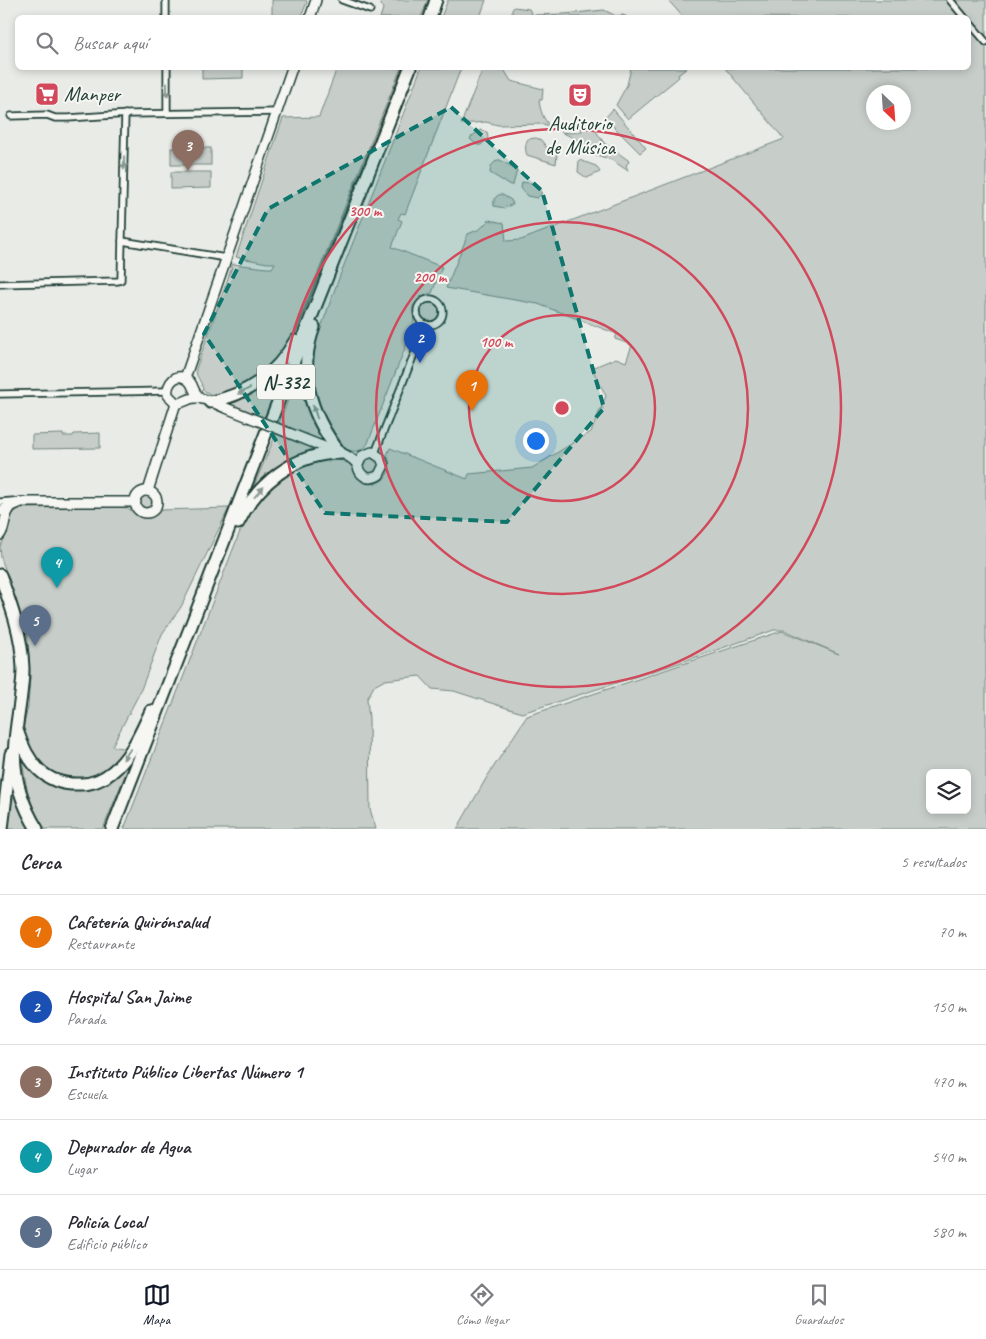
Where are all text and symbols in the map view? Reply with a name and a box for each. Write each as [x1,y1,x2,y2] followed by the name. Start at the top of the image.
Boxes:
[15,15,971,70] search box
[33,29,61,57] icon: search
[73,31,147,55] text: Buscar aquí
[34,81,60,107] supermarket icon: Manper
[64,81,122,107] place label: Manper
[567,82,593,108] theatre icon: Auditorio de Música
[163,83,171,99] one-way arrow
[866,85,911,130] north arrow
[545,110,617,160] place label: Auditorio de Música
[172,130,204,171] pin: 3
[120,155,128,171] one-way arrow
[349,202,383,221] text: 300 m
[414,268,448,287] text: 200 m
[404,322,436,363] pin: 2
[480,333,514,352] text: 100 m
[257,364,315,400] road number: N-332
[456,370,488,411] pin: 1
[236,386,251,395] one-way arrow
[553,399,571,417] centre of rings
[311,404,318,419] one-way arrow
[523,428,549,454] your location
[253,486,265,498] one-way arrow
[41,547,73,588] pin: 4
[19,605,51,646] pin: 5
[122,748,132,761] one-way arrow
[926,769,971,814] map controls
[926,769,971,814] button: layers
[20,849,61,875] text: Cerca
[901,852,966,872] text: 5 resultados
[67,910,208,934] text: Cafetería Quirónsalud
[32,922,40,942] text: 1
[939,922,966,942] text: 70 m
[67,934,134,954] text: Restaurante
[67,985,190,1009] text: Hospital San Jaime
[32,997,40,1017] text: 2
[932,997,966,1017] text: 150 m
[67,1009,106,1029] text: Parada
[67,1060,303,1084] text: Instituto Público Libertas Número 1
[32,1072,40,1092] text: 3
[932,1072,966,1092] text: 470 m
[67,1084,107,1104] text: Escuela
[67,1135,190,1159] text: Depurador de Agua
[32,1147,40,1167] text: 4
[932,1147,966,1167] text: 540 m
[67,1159,97,1179] text: Lugar
[67,1210,146,1234] text: Policía Local
[33,1222,39,1242] text: 5
[932,1222,966,1242] text: 580 m
[67,1234,146,1254] text: Edificio público
[143,1281,171,1328] tab: Mapa
[456,1281,509,1328] tab: Cómo llegar
[794,1281,843,1328] tab: Guardados

